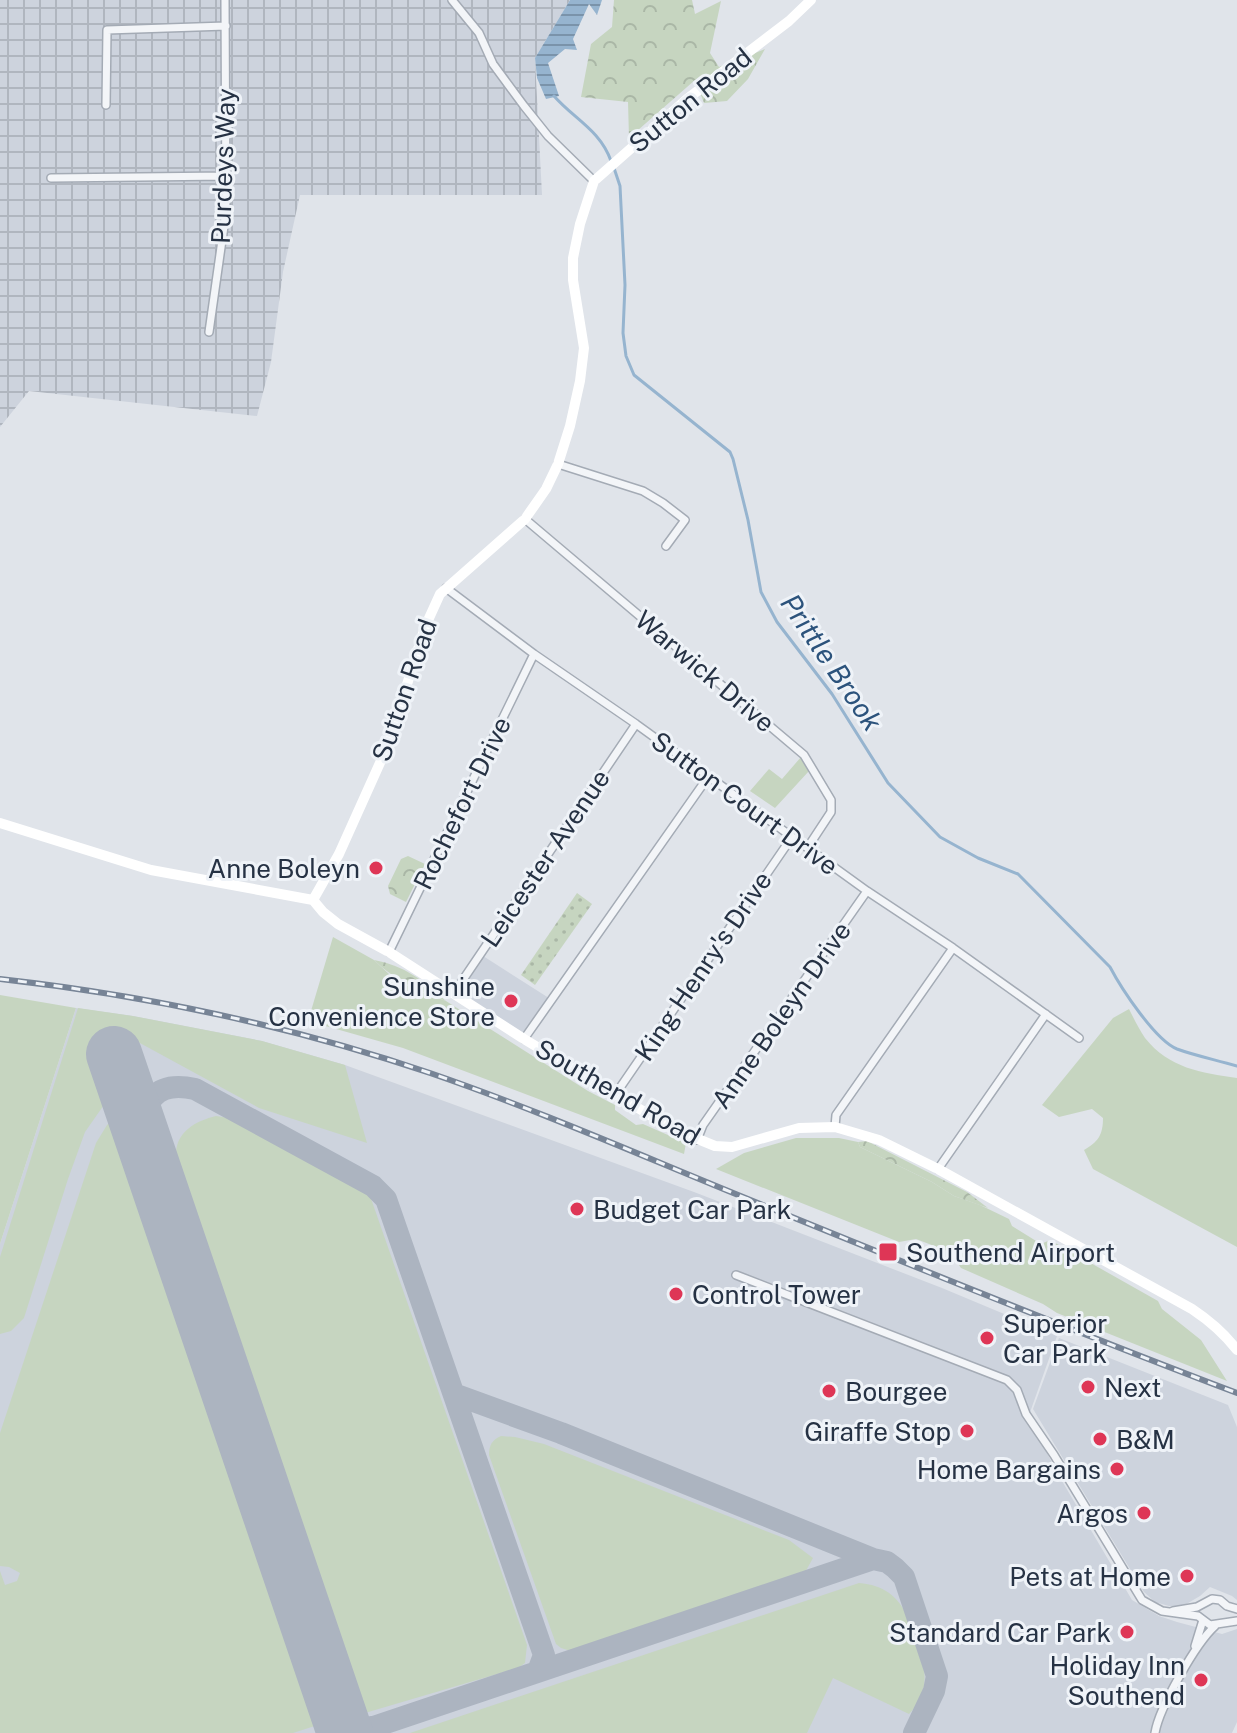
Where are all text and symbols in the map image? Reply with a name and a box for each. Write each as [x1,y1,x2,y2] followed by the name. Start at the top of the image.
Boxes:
[622,41,758,159] street label: Sutton Road
[205,88,241,244] street label: Purdeys Way
[774,587,890,737] water label: Prittle Brook
[629,604,781,738] street label: Warwick Drive
[365,615,443,765] street label: Sutton Road
[407,712,517,894] street label: Rochefort Drive
[646,725,844,881] street label: Sutton Court Drive
[474,763,616,953] street label: Leicester Avenue
[208,853,360,884] place label: Anne Boleyn
[367,859,385,877] marker: Anne Boleyn
[628,865,778,1067] street label: King Henry's Drive
[705,916,857,1114] street label: Anne Boleyn Drive
[268,971,495,1032] place label: Sunshine Convenience Store
[502,992,520,1010] marker: Sunshine Convenience Store
[530,1032,706,1152] street label: Southend Road
[593,1194,791,1225] place label: Budget Car Park
[568,1200,586,1218] marker: Budget Car Park
[906,1237,1115,1268] place label: Southend Airport
[877,1241,899,1263] marker: Southend Airport
[692,1279,861,1310] place label: Control Tower
[667,1285,685,1303] marker: Control Tower
[1003,1308,1107,1369] place label: Superior Car Park
[978,1329,996,1347] marker: Superior Car Park
[1104,1372,1161,1403] place label: Next
[845,1376,947,1407] place label: Bourgee
[1079,1378,1097,1396] marker: Next
[820,1382,838,1400] marker: Bourgee
[804,1416,951,1447] place label: Giraffe Stop
[958,1422,976,1440] marker: Giraffe Stop
[1116,1424,1175,1455] place label: B&M
[1091,1430,1109,1448] marker: B&M
[917,1454,1101,1485] place label: Home Bargains
[1108,1460,1126,1478] marker: Home Bargains
[1056,1498,1128,1529] place label: Argos
[1135,1504,1153,1522] marker: Argos
[1009,1561,1171,1592] place label: Pets at Home
[1178,1567,1196,1585] marker: Pets at Home
[889,1617,1111,1648] place label: Standard Car Park
[1118,1623,1136,1641] marker: Standard Car Park
[1049,1650,1185,1711] place label: Holiday Inn Southend
[1192,1671,1210,1689] marker: Holiday Inn Southend

